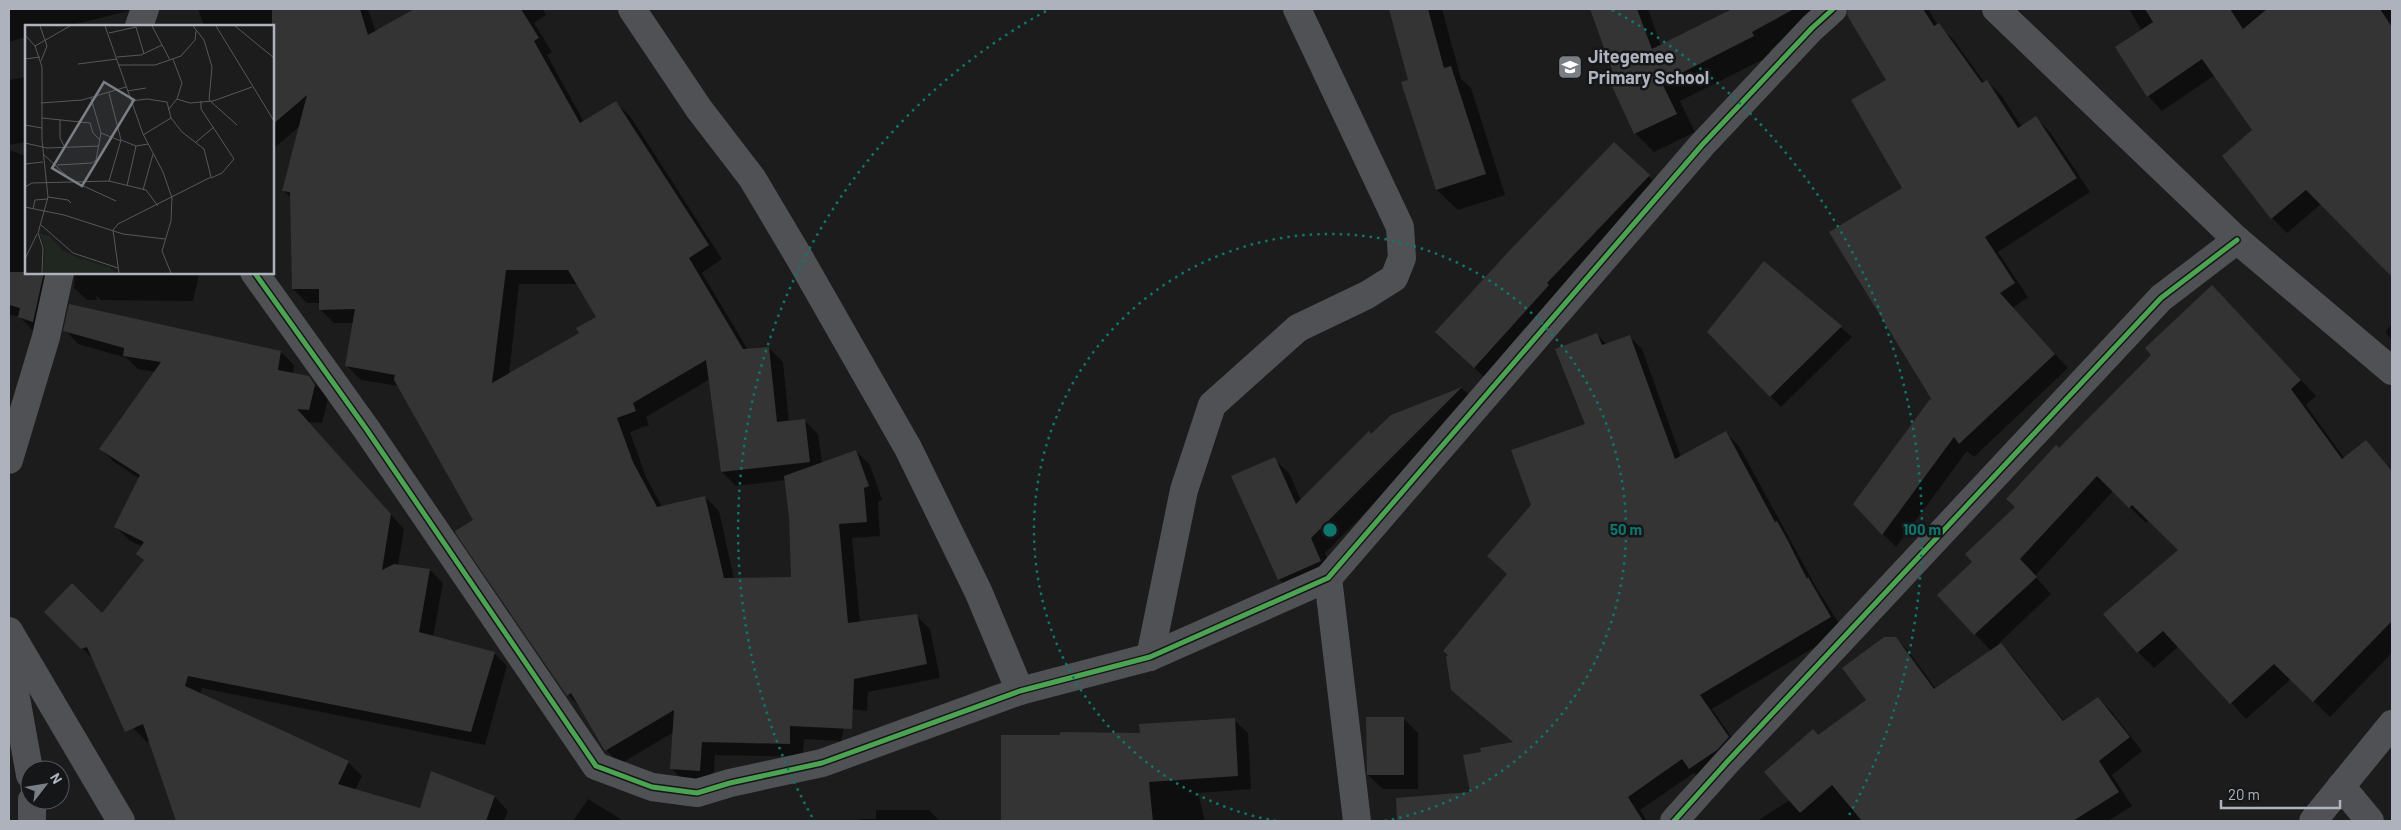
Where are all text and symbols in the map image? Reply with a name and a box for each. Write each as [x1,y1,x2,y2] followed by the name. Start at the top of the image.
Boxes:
[25,25,274,274] inset map
[1588,45,1709,88] place label: Jitegemee Primary School
[1557,54,1583,80] school or university icon: Jitegemee Primary School
[1610,520,1642,538] text: 50 m
[1903,520,1941,538] text: 100 m
[1321,521,1339,539] centre of rings
[20,760,70,810] north arrow
[47,770,66,786] text: N
[2221,778,2340,810] scale bar
[2228,785,2260,803] text: 20 m

